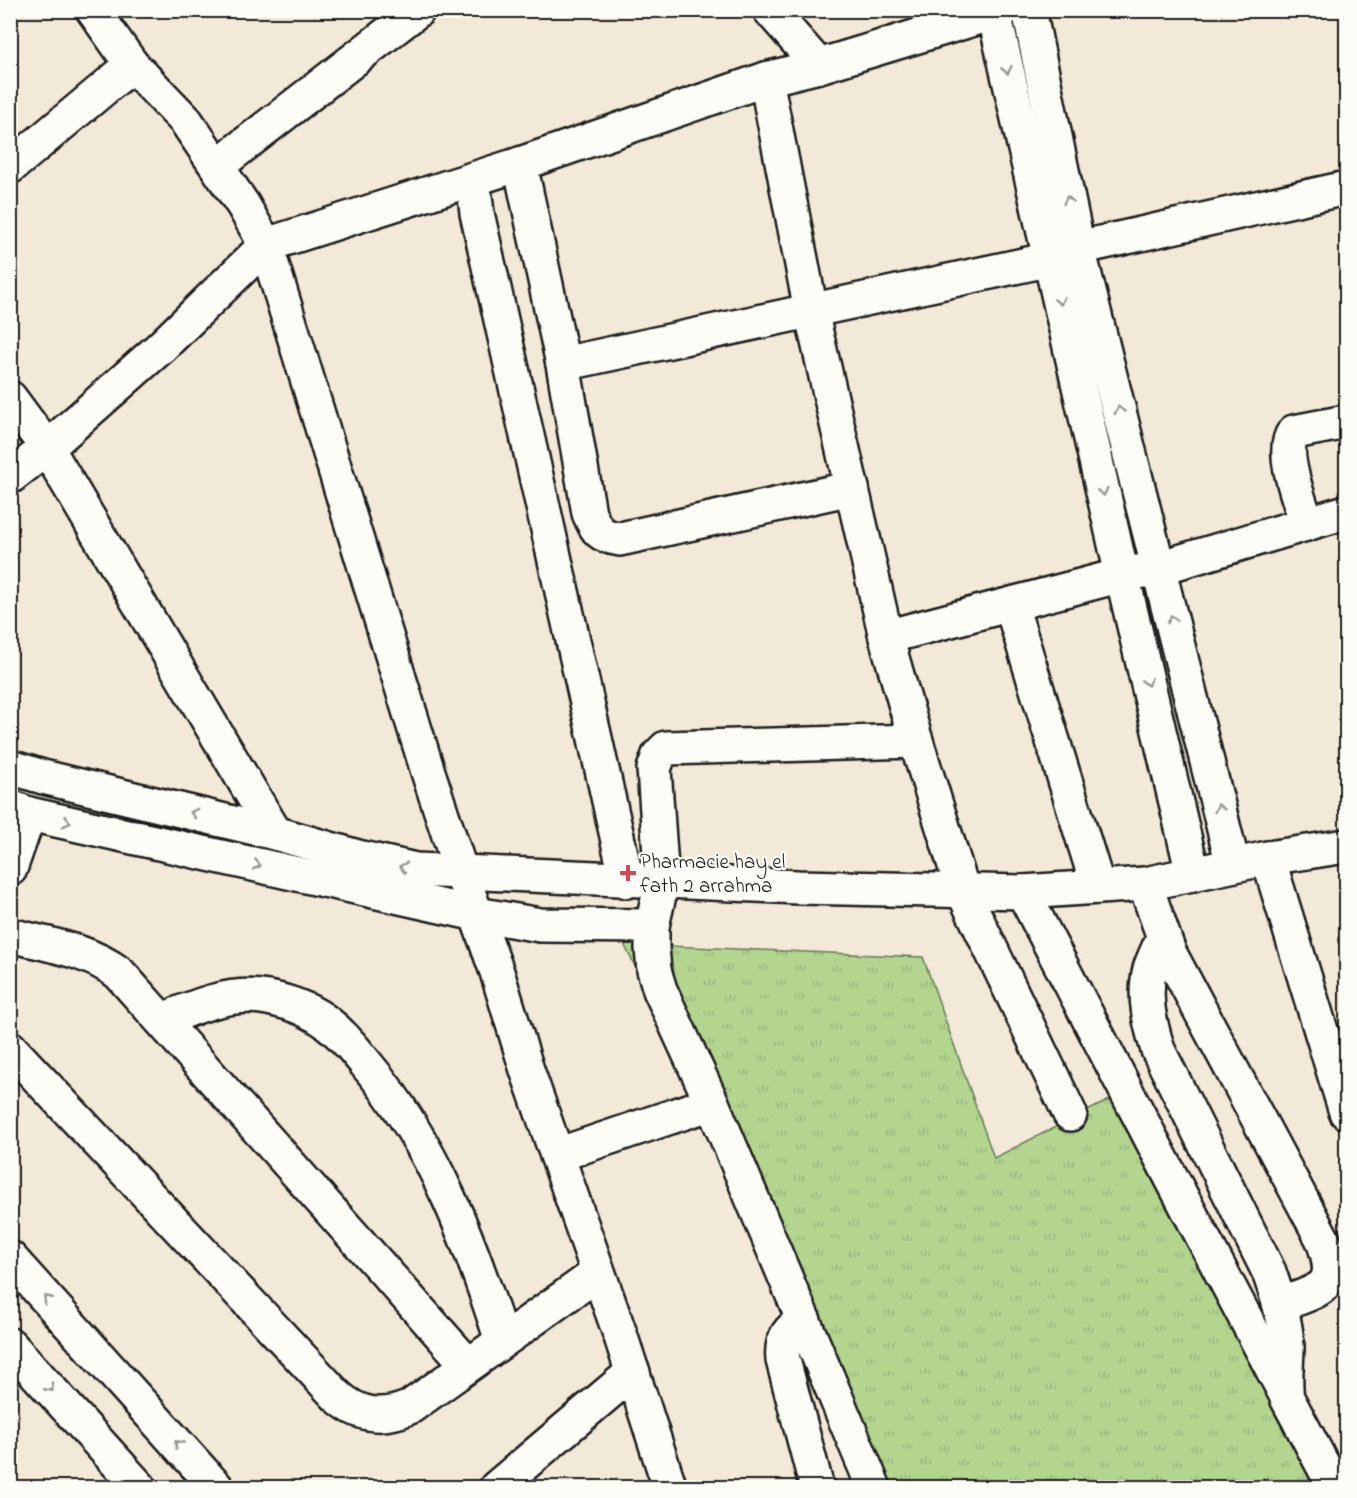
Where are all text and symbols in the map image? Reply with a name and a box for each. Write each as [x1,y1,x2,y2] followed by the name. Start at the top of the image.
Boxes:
[1000,65,1013,75] one-way arrow
[1062,195,1075,205] one-way arrow
[1053,296,1066,306] one-way arrow
[1114,405,1126,415] one-way arrow
[1096,486,1109,496] one-way arrow
[1166,614,1179,624] one-way arrow
[1140,676,1153,686] one-way arrow
[1213,804,1226,814] one-way arrow
[189,808,199,821] one-way arrow
[62,815,72,828] one-way arrow
[640,848,785,902] place label: Pharmacie hay el fath 2 arrahma
[252,858,262,871] one-way arrow
[398,861,408,874] one-way arrow
[621,866,635,880] marker: Pharmacie hay el fath 2 arrahma
[43,1295,54,1306] one-way arrow
[43,1382,54,1392] one-way arrow
[174,1440,185,1451] one-way arrow

